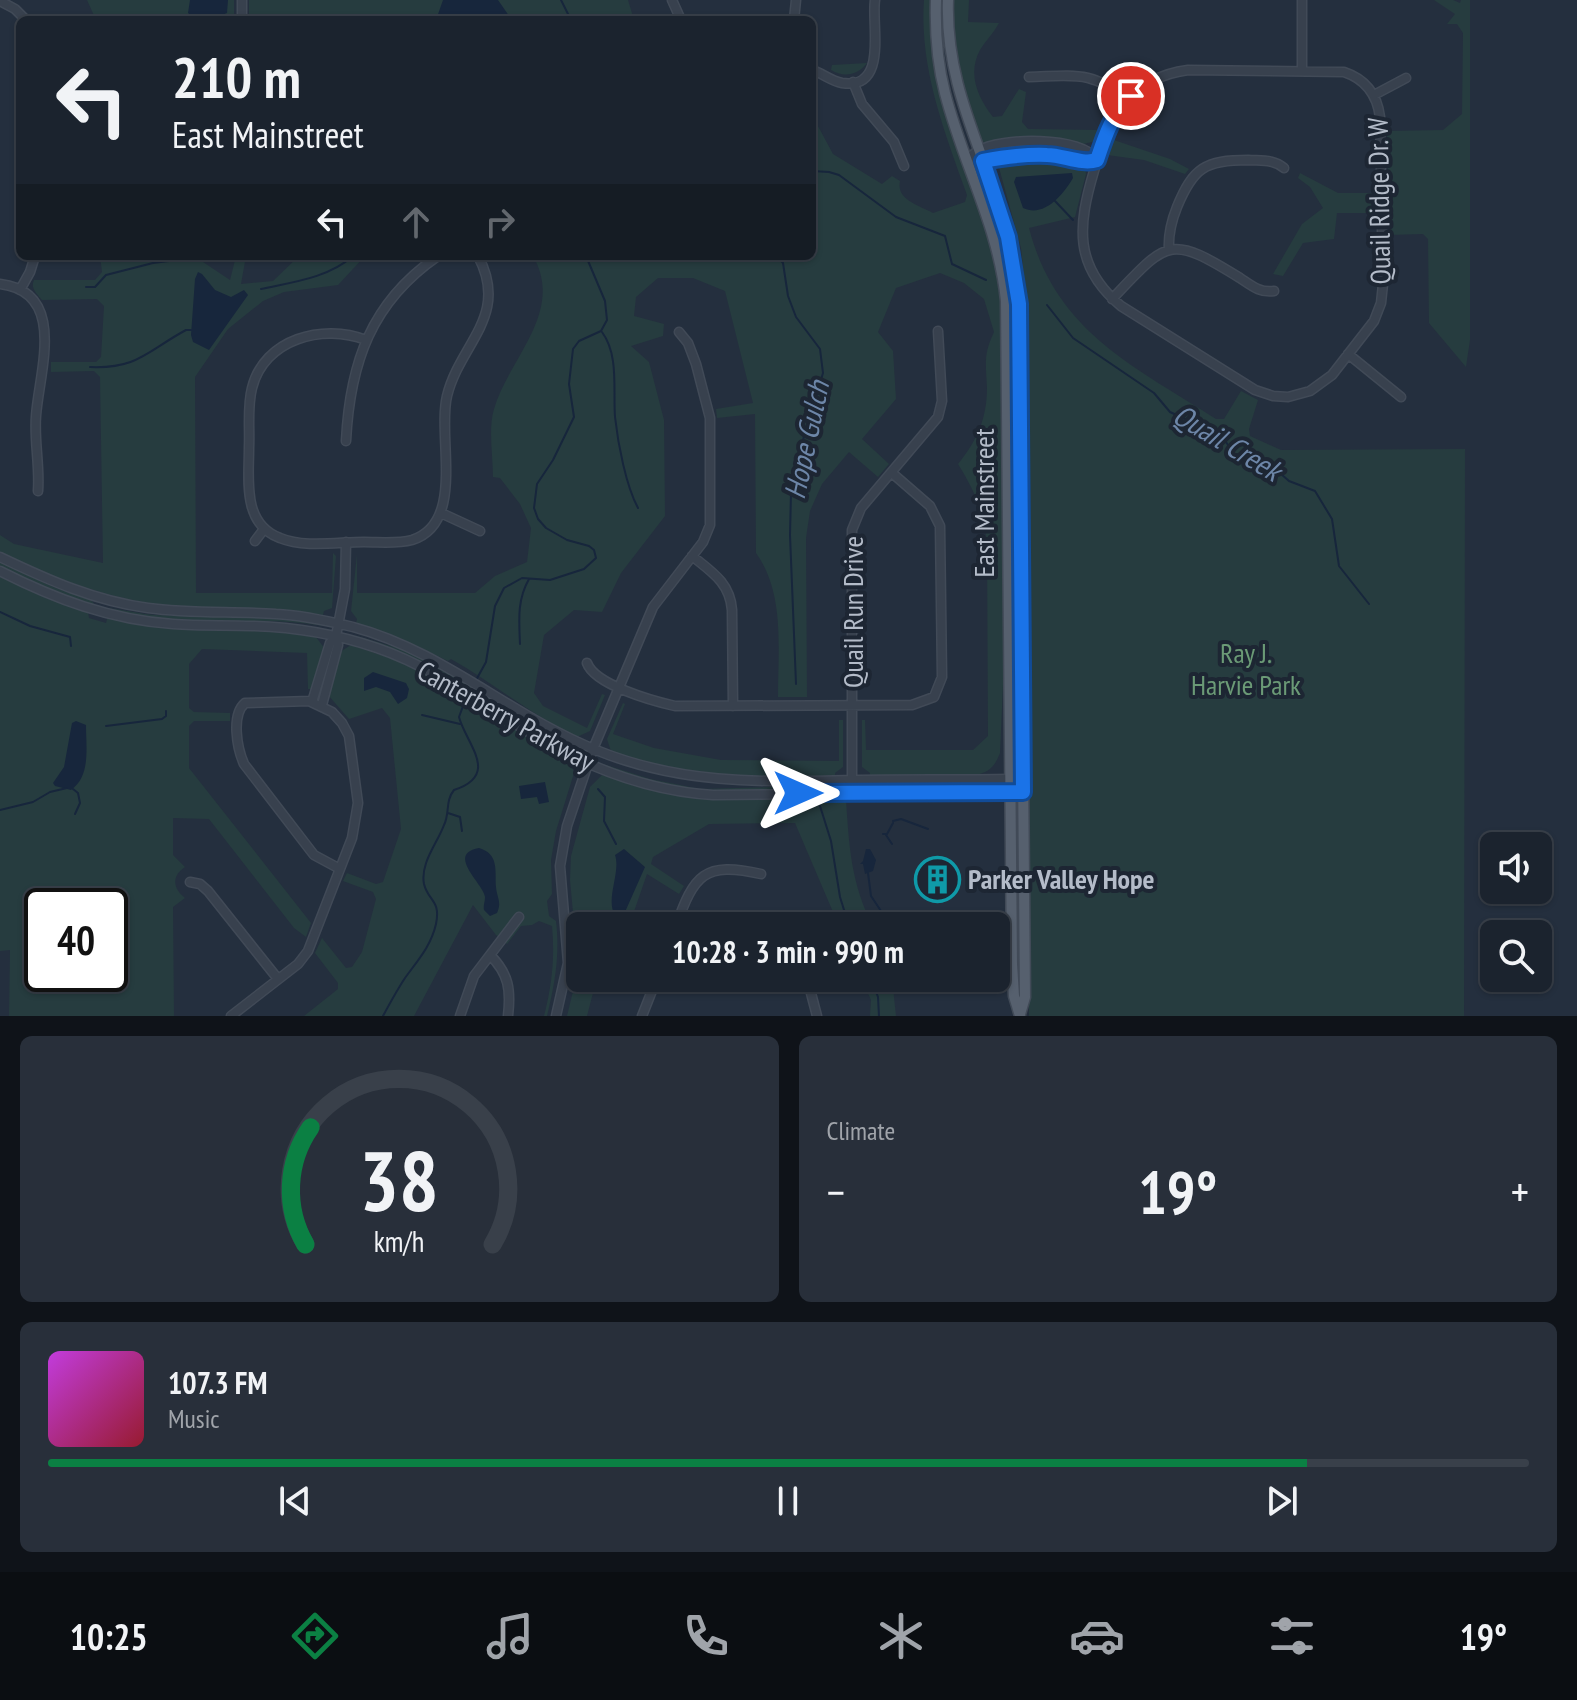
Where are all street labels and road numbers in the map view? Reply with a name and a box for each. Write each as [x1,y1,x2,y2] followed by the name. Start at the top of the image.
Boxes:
[1359,117,1398,285] street label: Quail Ridge Dr. W
[965,428,1002,578] street label: East Mainstreet
[834,536,871,688] street label: Quail Run Drive
[411,652,602,780] street label: Canterberry Parkway

